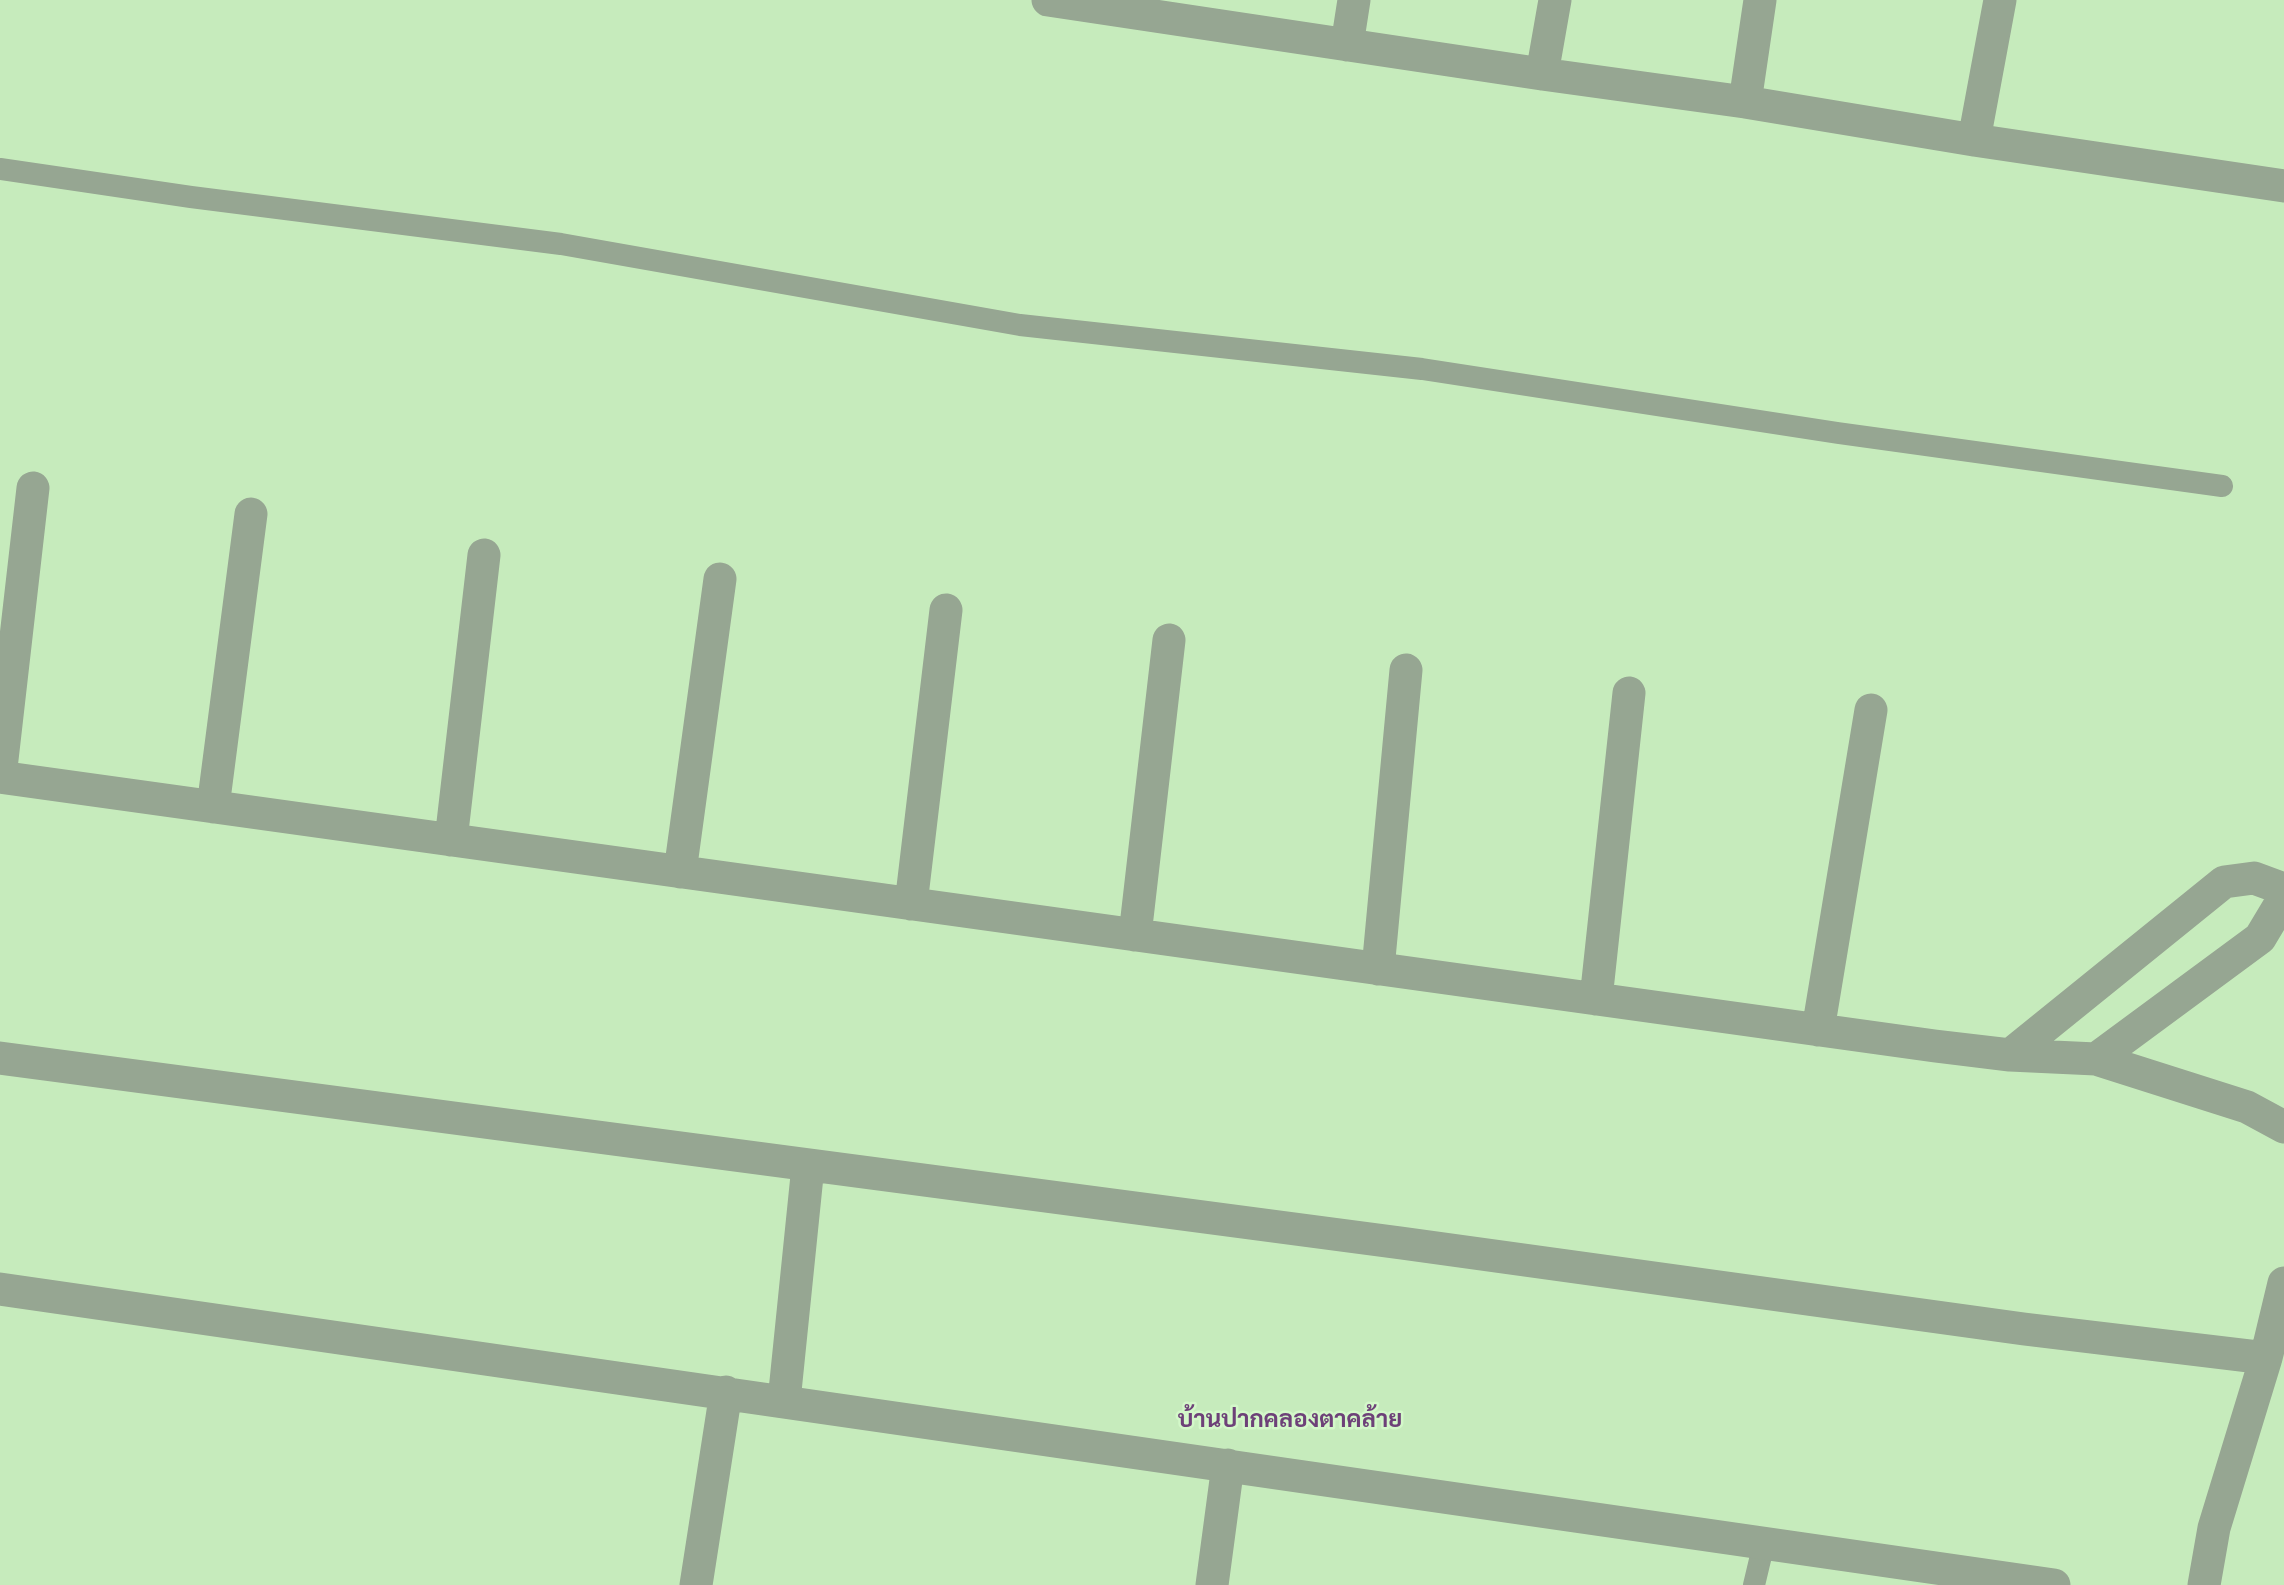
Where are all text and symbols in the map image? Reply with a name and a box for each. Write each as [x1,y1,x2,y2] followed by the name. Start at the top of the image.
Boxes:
[1178,1405,1402,1433] district label: บ้านปากคลองตาคล้าย

